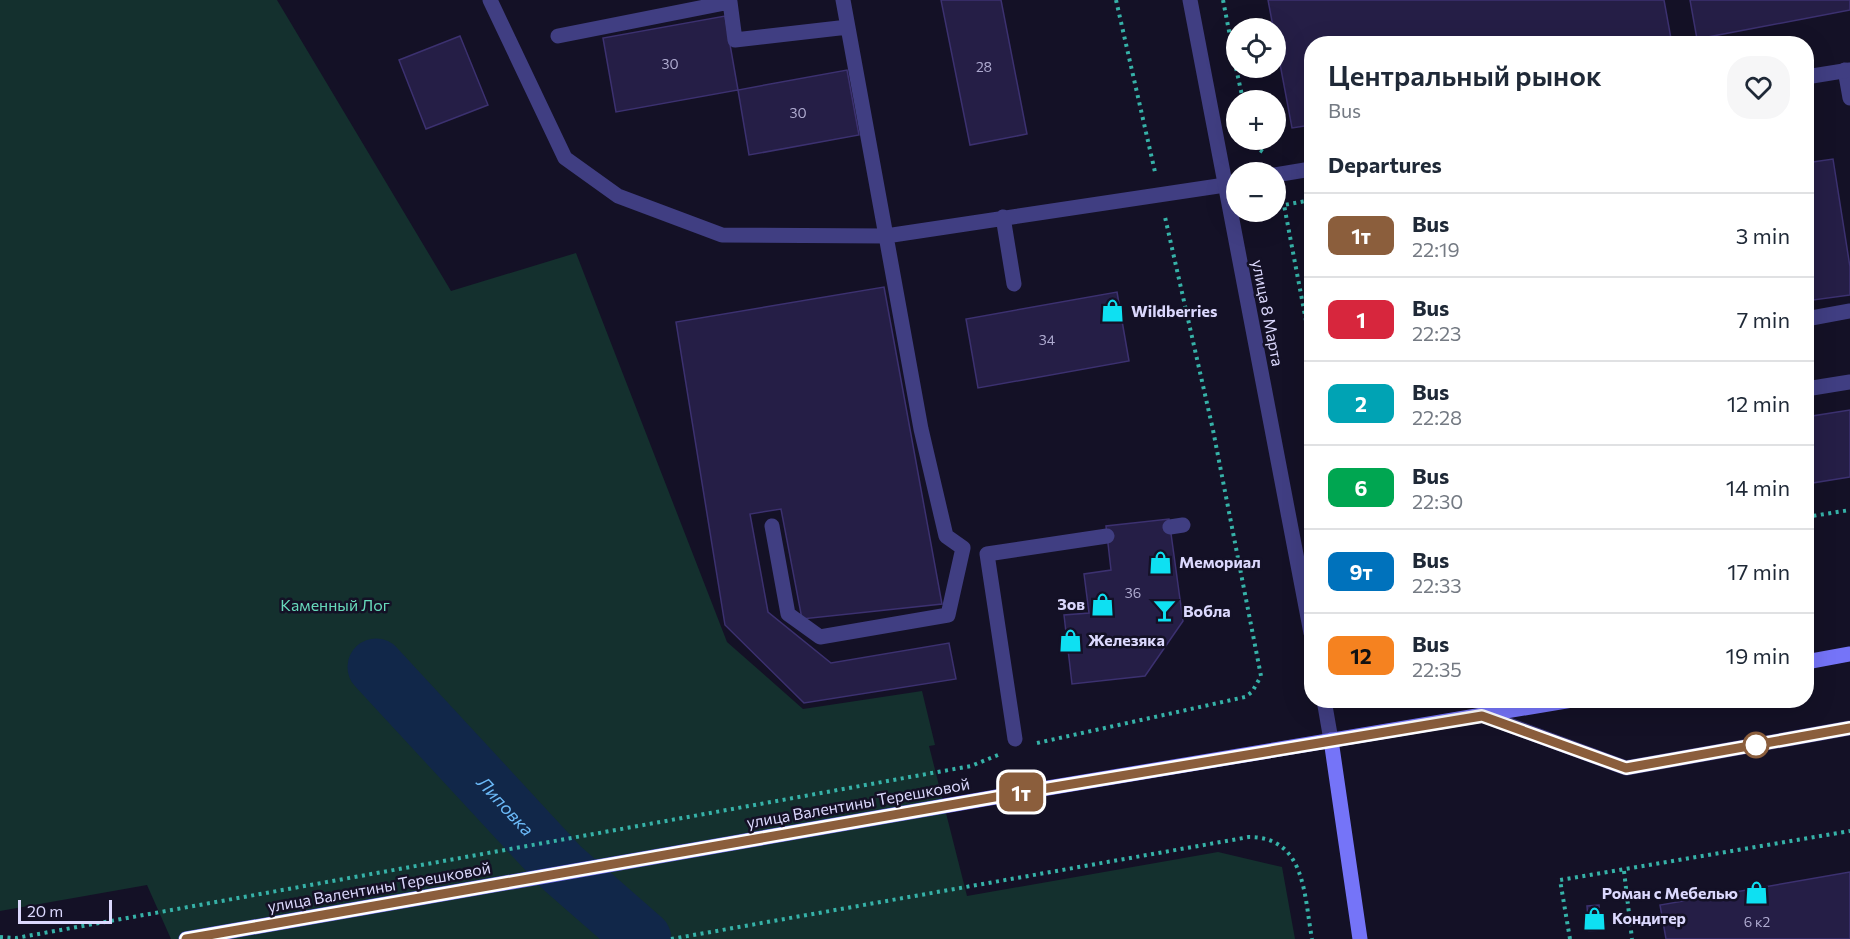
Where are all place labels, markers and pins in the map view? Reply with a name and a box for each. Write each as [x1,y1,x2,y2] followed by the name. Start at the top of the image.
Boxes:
[1100,298,1126,324] shop icon: Wildberries
[1131,301,1217,320] place label: Wildberries
[1148,549,1174,575] shop icon: Мемориал
[1179,552,1261,571] place label: Мемориал
[1090,591,1116,617] shop icon: Зов
[1057,594,1085,613] place label: Зов
[1152,598,1178,624] bar icon: Вобла
[1183,601,1231,620] place label: Вобла
[1057,627,1083,653] shop icon: Железяка
[1088,630,1165,649] place label: Железяка
[1743,732,1769,758] unlabelled marker
[1743,880,1769,906] shop icon: Роман с Мебелью
[1602,883,1738,902] place label: Роман с Мебелью
[1581,905,1607,931] shop icon: Кондитер
[1612,908,1686,927] place label: Кондитер

